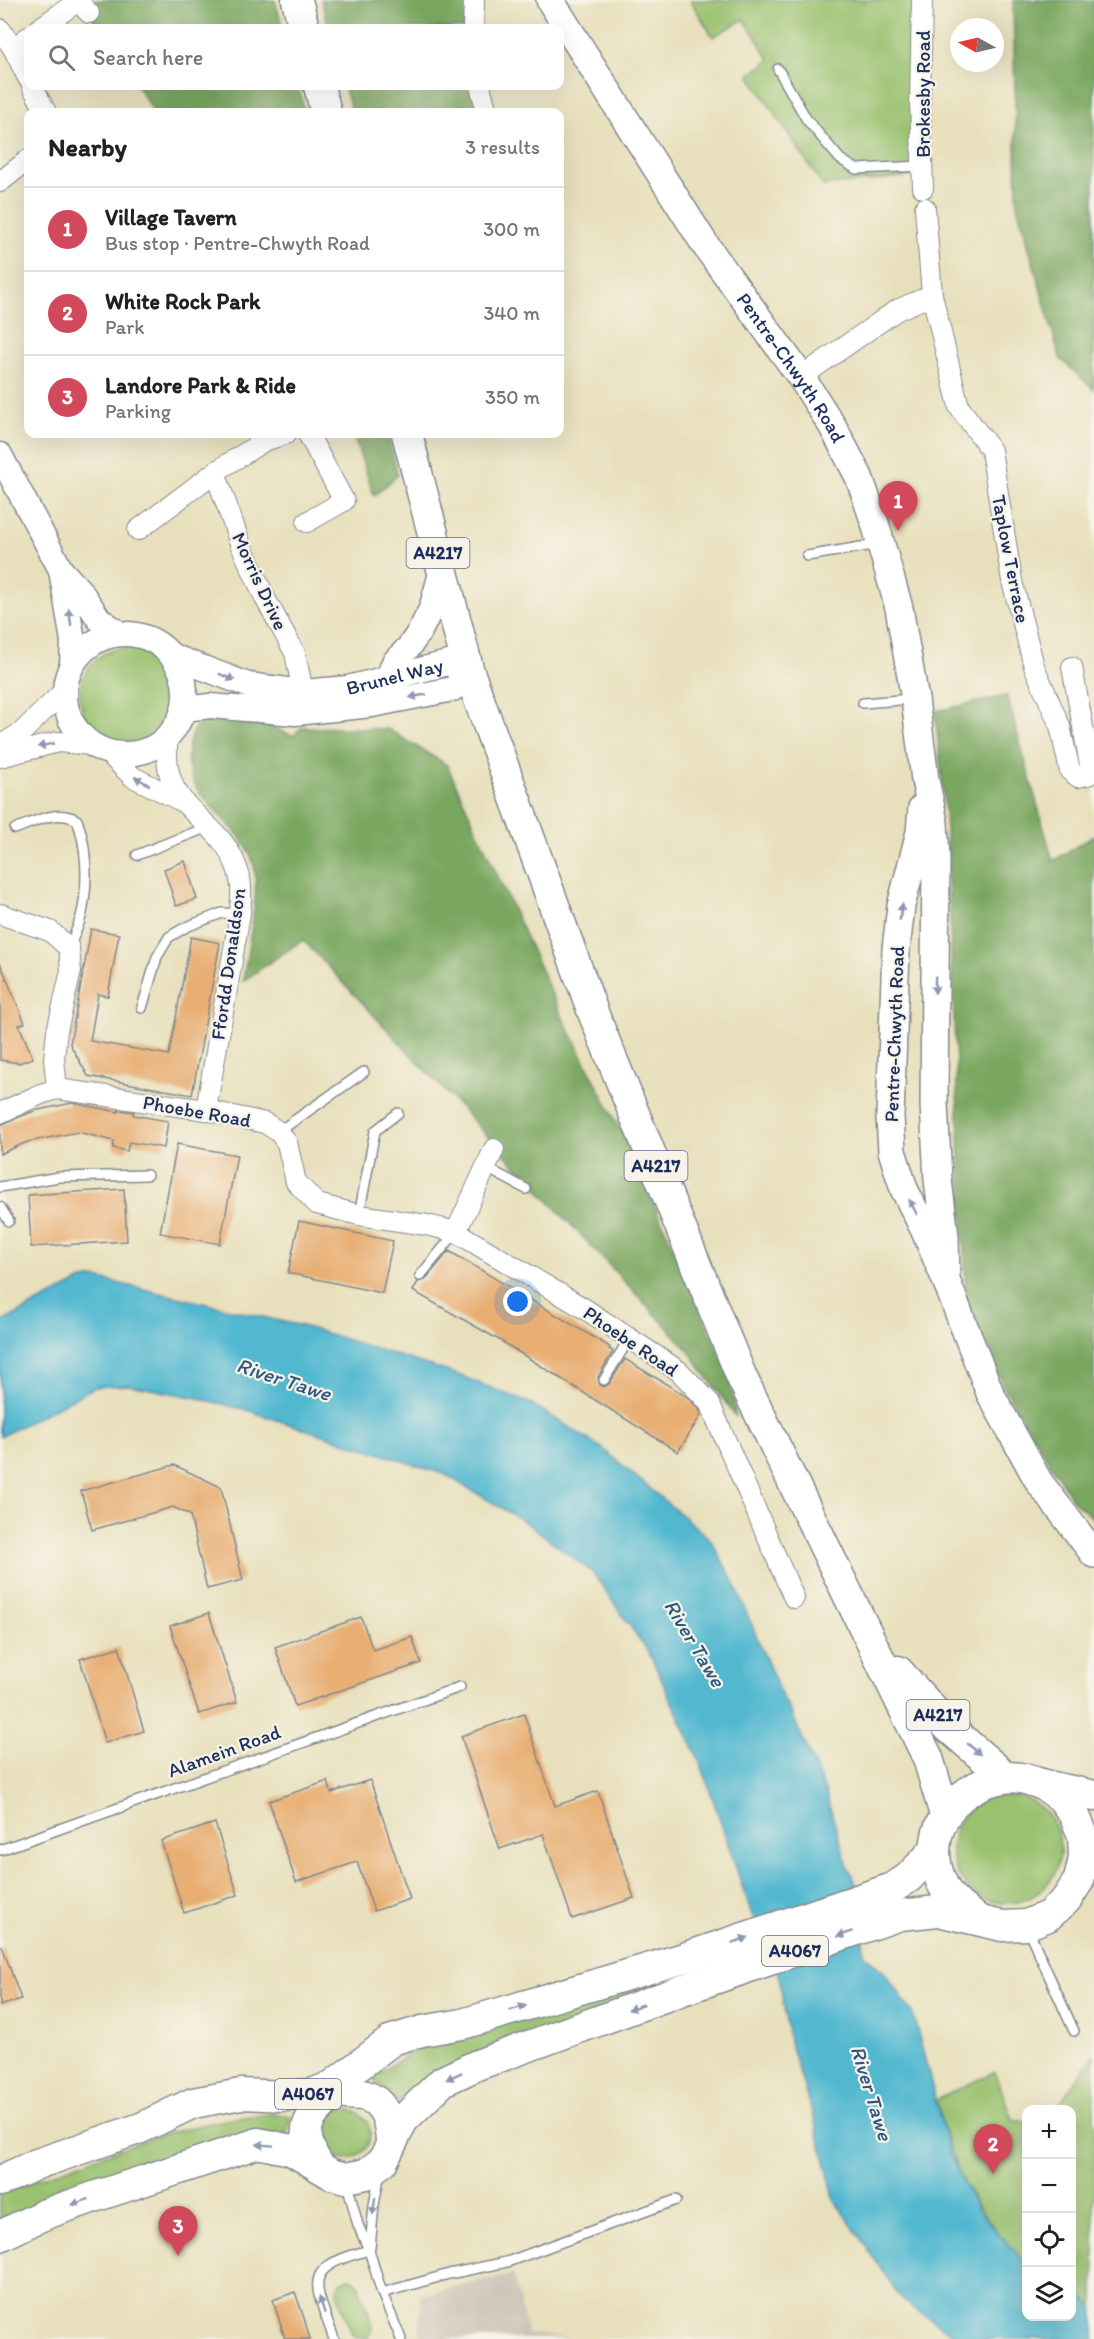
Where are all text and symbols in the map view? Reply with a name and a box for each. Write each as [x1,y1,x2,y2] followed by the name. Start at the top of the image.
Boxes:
[950,18,1004,72] north arrow
[24,24,564,90] search box
[911,30,935,158] street label: Brokesby Road
[45,41,78,74] icon: search
[93,44,203,71] text: Search here
[48,131,127,163] text: Nearby
[465,135,540,159] text: 3 results
[105,204,237,231] text: Village Tavern
[63,217,72,241] text: 1
[483,217,540,241] text: 300 m
[105,231,370,255] text: Bus stop · Pentre-Chwyth Road
[105,288,260,315] text: White Rock Park
[732,288,851,447] street label: Pentre-Chwyth Road
[62,301,73,325] text: 2
[483,301,540,325] text: 340 m
[105,315,144,339] text: Park
[105,372,296,399] text: Landore Park & Ride
[62,385,73,409] text: 3
[485,385,540,409] text: 350 m
[105,399,171,423] text: Parking
[878,482,918,531] pin: 1
[987,493,1035,625] street label: Taplow Terrace
[227,528,293,634] street label: Morris Drive
[406,538,470,568] road number: A4217
[65,608,74,627] one-way arrow
[344,653,446,700] street label: Brunel Way
[218,672,236,682] one-way arrow
[409,692,428,701] one-way arrow
[36,741,55,750] one-way arrow
[133,776,150,786] one-way arrow
[205,886,251,1042] street label: Ffordd Donaldson
[896,902,905,921] one-way arrow
[879,945,909,1123] street label: Pentre-Chwyth Road
[930,975,940,994] one-way arrow
[141,1090,253,1132] street label: Phoebe Road
[624,1151,688,1181] road number: A4217
[908,1199,918,1216] one-way arrow
[503,1287,532,1316] your location
[579,1300,683,1382] street label: Phoebe Road
[234,1352,335,1406] water label: River Tawe
[659,1595,731,1692] water label: River Tawe
[906,1700,970,1730] road number: A4217
[164,1719,284,1783] street label: Alamein Road
[966,1742,981,1755] one-way arrow
[836,1929,854,1939] one-way arrow
[731,1934,749,1944] one-way arrow
[762,1936,828,1966] road number: A4067
[509,2003,527,2012] one-way arrow
[627,2003,645,2012] one-way arrow
[846,2043,898,2144] water label: River Tawe
[445,2071,462,2080] one-way arrow
[275,2079,341,2109] road number: A4067
[1022,2105,1076,2321] map controls
[1022,2105,1076,2159] button: +
[974,2124,1012,2174] pin: 2
[256,2140,275,2150] one-way arrow
[1022,2159,1076,2213] button: −
[370,2196,379,2215] one-way arrow
[71,2198,89,2207] one-way arrow
[158,2206,198,2256] pin: 3
[1022,2213,1076,2267] button: locate
[1022,2267,1076,2321] button: layers
[317,2296,327,2314] one-way arrow

